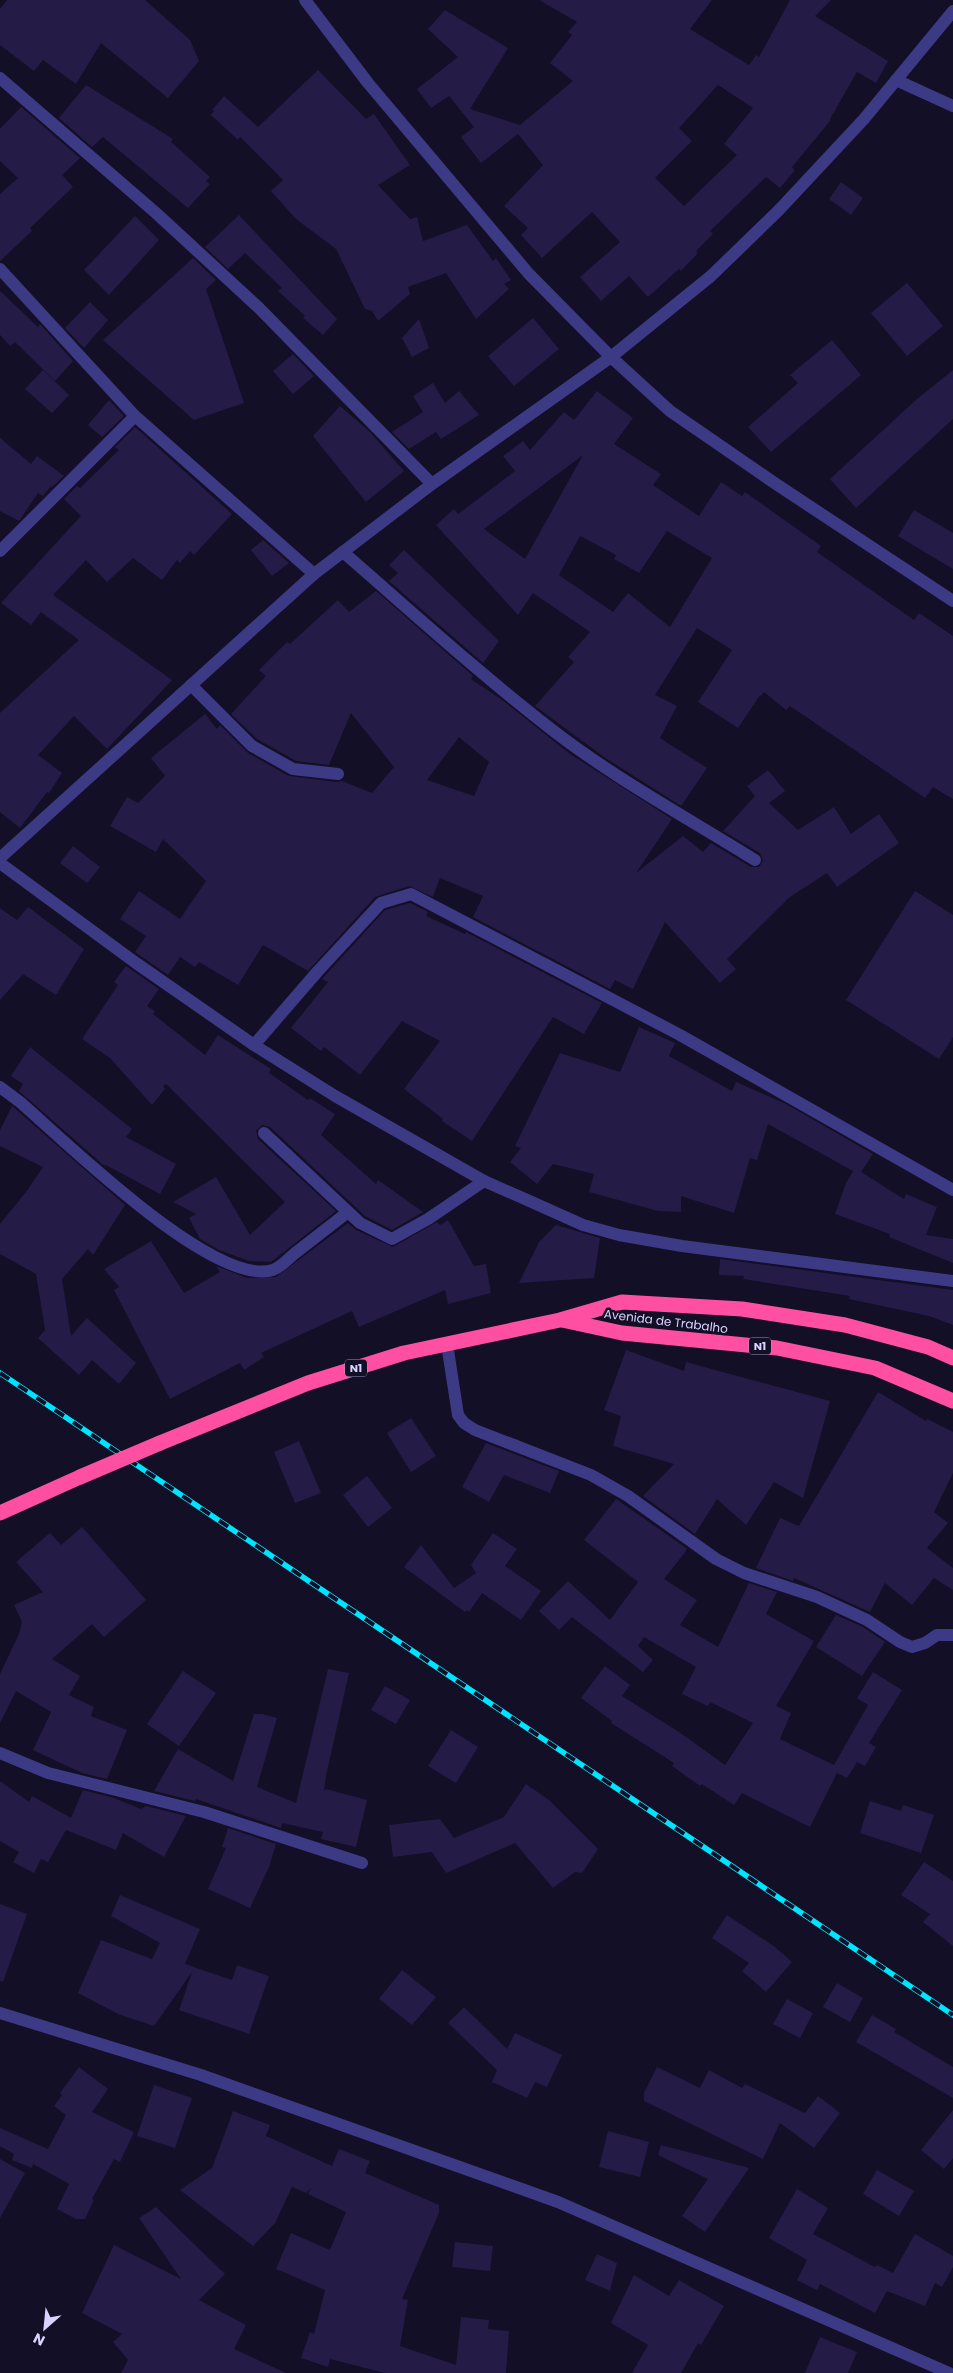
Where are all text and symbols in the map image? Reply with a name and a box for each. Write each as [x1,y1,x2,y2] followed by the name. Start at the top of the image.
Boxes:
[603,1305,729,1337] street label: Avenida de Trabalho
[749,1338,771,1354] road number: N1
[345,1360,367,1376] road number: N1
[20,2303,70,2353] north arrow
[30,2328,48,2351] text: N

